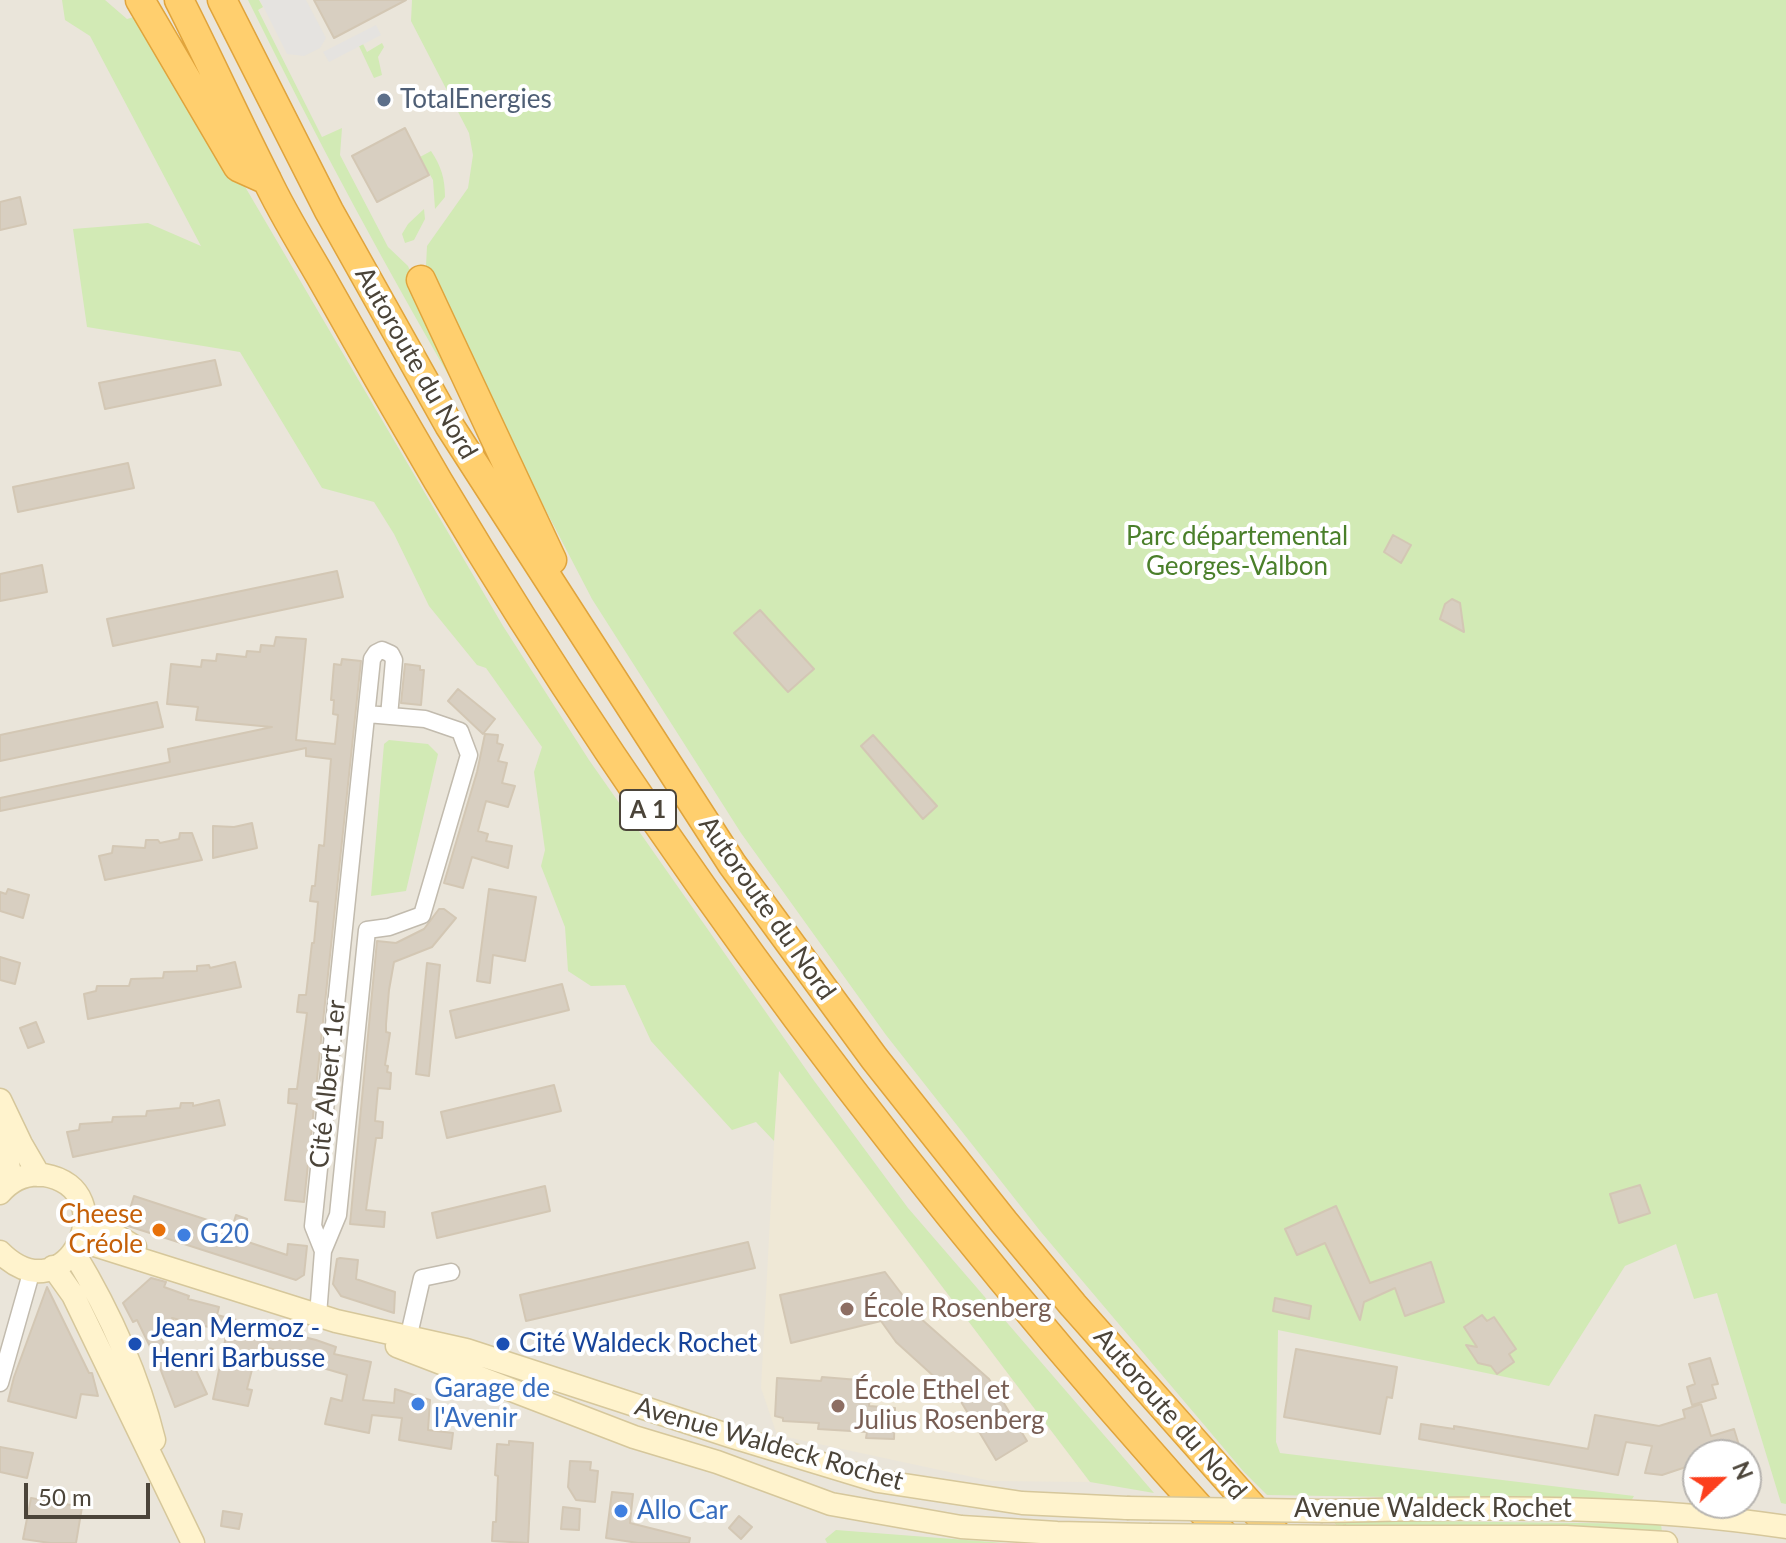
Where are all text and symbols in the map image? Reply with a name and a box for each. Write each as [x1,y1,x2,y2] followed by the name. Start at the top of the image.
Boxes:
[400,84,552,116] place label: TotalEnergies
[375,91,393,109] marker: TotalEnergies
[348,261,484,465] street label: Autoroute du Nord
[1126,521,1348,582] park label: Parc départemental Georges-Valbon
[620,790,676,830] road number: A 1
[692,810,842,1006] street label: Autoroute du Nord
[304,998,352,1170] street label: Cité Albert 1er
[59,1199,143,1260] place label: Cheese Créole
[200,1219,249,1251] place label: G20
[150,1221,168,1239] marker: Cheese Créole
[175,1226,193,1244] marker: G20
[863,1293,1051,1325] place label: École Rosenberg
[838,1300,856,1318] marker: École Rosenberg
[151,1313,325,1374] place label: Jean Mermoz - Henri Barbusse
[1087,1322,1253,1506] street label: Autoroute du Nord
[519,1328,757,1360] place label: Cité Waldeck Rochet
[126,1335,144,1353] marker: Jean Mermoz - Henri Barbusse
[494,1335,512,1353] marker: Cité Waldeck Rochet
[434,1373,550,1434] place label: Garage de l'Avenir
[854,1375,1045,1436] place label: École Ethel et Julius Rosenberg
[631,1391,907,1497] street label: Avenue Waldeck Rochet
[409,1395,427,1413] marker: Garage de l'Avenir
[829,1397,847,1415] marker: École Ethel et Julius Rosenberg
[1682,1439,1762,1519] north arrow
[1727,1458,1759,1483] text: N
[28,1467,154,1517] scale bar
[38,1482,92,1511] text: 50 m
[1294,1493,1572,1525] street label: Avenue Waldeck Rochet
[637,1495,728,1527] place label: Allo Car
[612,1502,630,1520] marker: Allo Car

